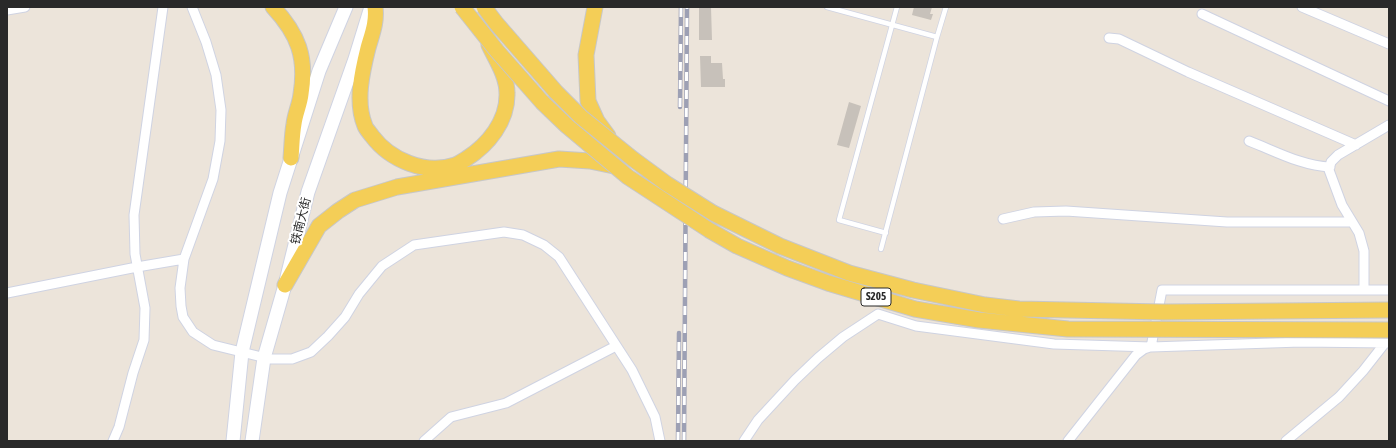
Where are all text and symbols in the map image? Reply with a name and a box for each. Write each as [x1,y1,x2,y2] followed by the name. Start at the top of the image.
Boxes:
[288,196,314,246] street label: 铁南大街
[861,288,891,306] road number: S205

